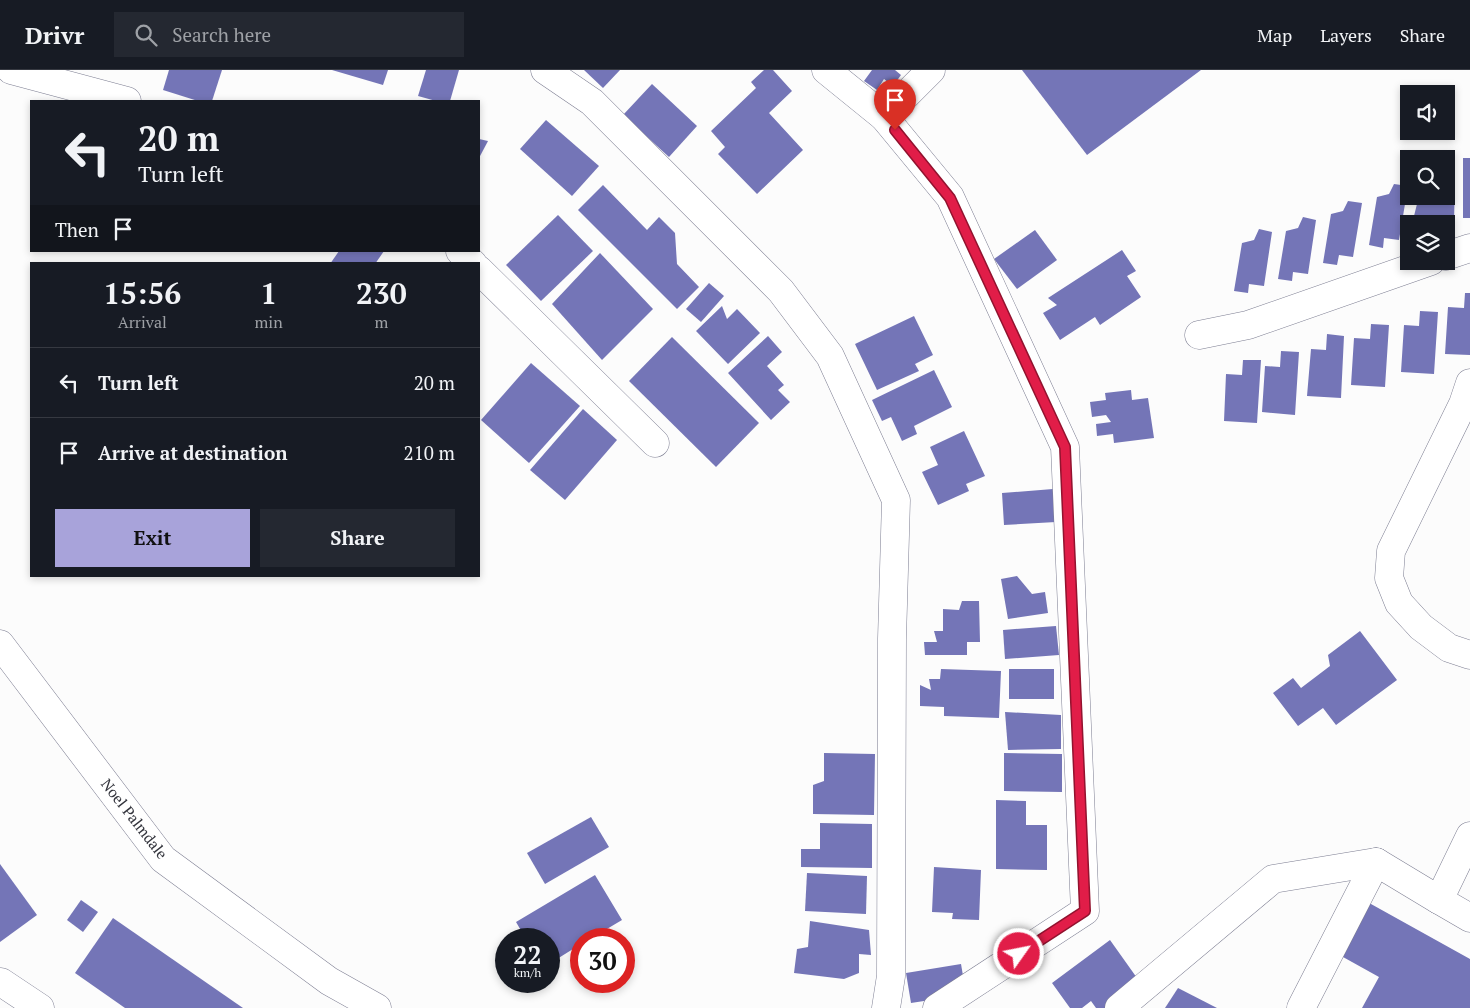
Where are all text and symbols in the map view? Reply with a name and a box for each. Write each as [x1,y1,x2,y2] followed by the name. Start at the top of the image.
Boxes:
[114,12,464,57] search box
[25,19,84,51] text: Drivr
[132,21,160,49] icon: search
[172,22,271,47] text: Search here
[1257,23,1292,47] text: Map
[1320,23,1372,47] text: Layers
[1400,23,1445,47] text: Share
[874,79,916,130] pin
[1400,85,1455,270] map controls
[1400,85,1455,140] button: sound
[881,86,909,114] icon: arrive
[138,115,219,161] text: 20 m
[55,120,120,185] icon: left
[1400,150,1455,205] button: search
[138,159,224,188] text: Turn left
[109,215,137,243] icon: arrive
[1400,215,1455,270] button: layers
[55,217,99,242] text: Then
[103,273,181,313] text: 15:56
[260,273,277,313] text: 1
[356,273,407,313] text: 230
[118,311,167,333] text: Arrival
[255,311,283,333] text: min
[374,311,388,333] text: m
[55,369,83,397] icon: left
[98,370,179,395] text: Turn left
[414,370,455,395] text: 20 m
[55,439,83,467] icon: arrive
[98,440,287,465] text: Arrive at destination
[404,440,455,465] text: 210 m
[55,509,250,567] button: Exit
[260,509,455,567] button: Share
[97,774,172,863] street label: Noel Palmdale
[992,927,1044,979] position arrow
[570,928,635,993] speed limit sign: 30
[513,938,542,971] text: 22
[514,965,541,980] text: km/h

